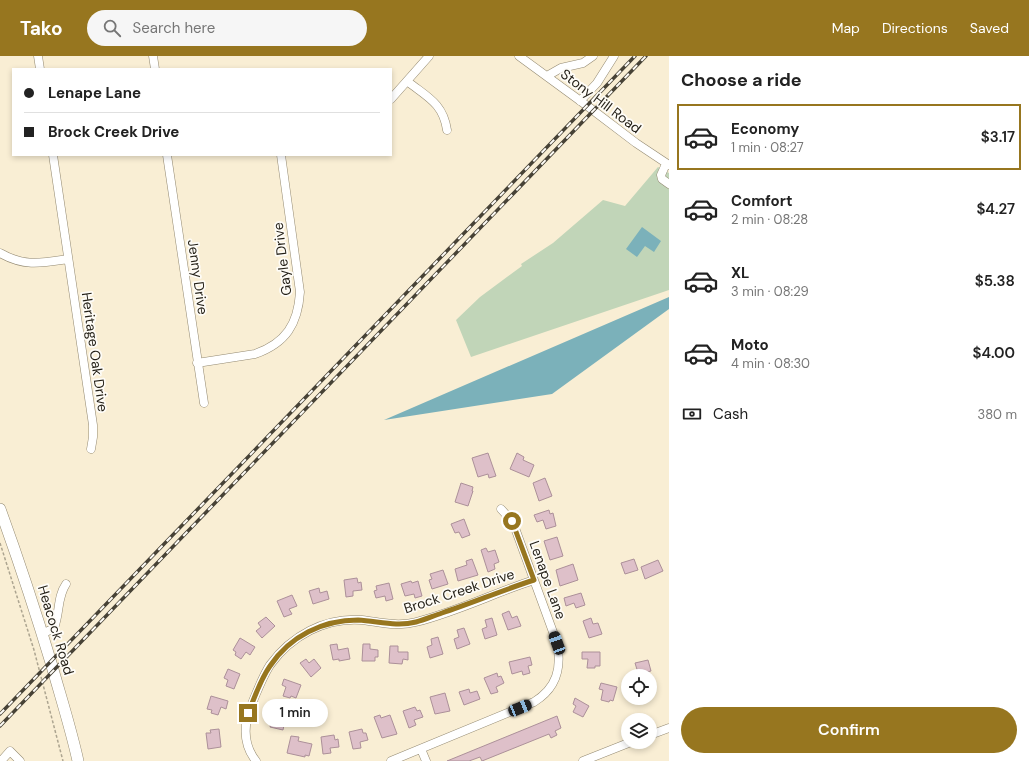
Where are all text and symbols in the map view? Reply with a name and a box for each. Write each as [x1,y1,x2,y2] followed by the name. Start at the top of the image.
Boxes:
[87,10,367,46] search box
[20,16,63,41] text: Tako
[101,17,123,39] icon: search
[133,18,215,38] text: Search here
[832,19,860,37] text: Map
[882,19,948,37] text: Directions
[970,19,1009,37] text: Saved
[557,65,645,137] street label: Stony Hill Road
[681,68,802,92] text: Choose a ride
[48,83,141,103] text: Lenape Lane
[683,119,719,155] icon: car
[731,119,799,139] text: Economy
[48,122,179,142] text: Brock Creek Drive
[981,127,1015,147] text: $3.17
[731,139,804,156] text: 1 min · 08:27
[683,191,719,227] icon: car
[731,191,792,211] text: Comfort
[976,199,1015,219] text: $4.27
[731,211,808,228] text: 2 min · 08:28
[269,221,295,297] street label: Gayle Drive
[184,238,212,316] street label: Jenny Drive
[683,263,719,299] icon: car
[731,263,749,283] text: XL
[975,271,1015,291] text: $5.38
[731,283,809,300] text: 3 min · 08:29
[78,291,112,413] street label: Heritage Oak Drive
[683,335,719,371] icon: car
[731,335,769,355] text: Moto
[973,343,1015,363] text: $4.00
[731,355,810,372] text: 4 min · 08:30
[681,403,703,425] icon: cash
[713,404,748,424] text: Cash
[977,406,1017,423] text: 380 m
[503,512,521,530] route start
[525,538,571,622] street label: Lenape Lane
[401,565,517,617] street label: Brock Creek Drive
[34,583,78,677] street label: Heacock Road
[547,630,567,656] car
[621,669,657,749] map controls
[621,669,657,705] button: locate
[507,698,533,718] car
[262,699,328,727] callout: 1 min
[239,704,257,722] route end
[279,704,311,721] text: 1 min
[681,707,1017,753] button: Confirm
[621,713,657,749] button: layers

